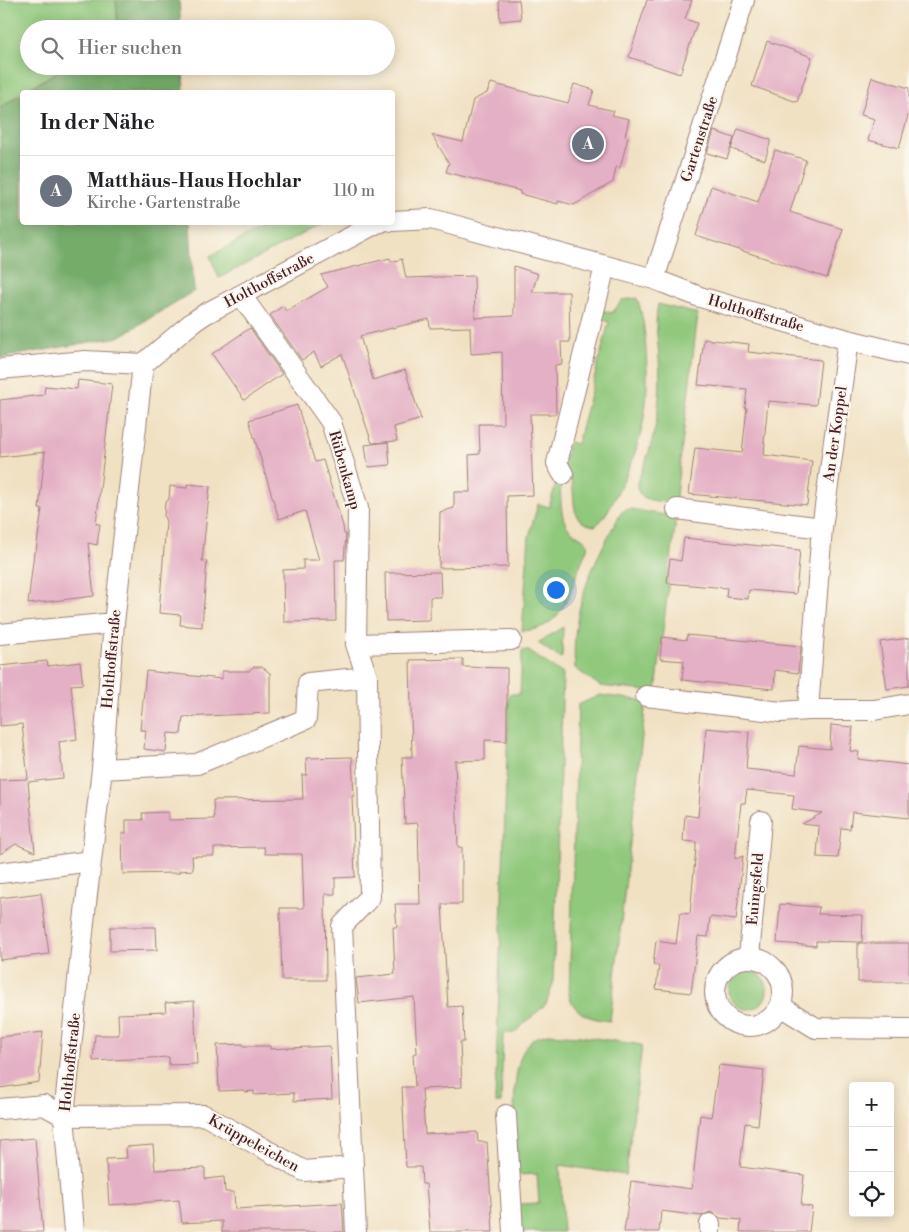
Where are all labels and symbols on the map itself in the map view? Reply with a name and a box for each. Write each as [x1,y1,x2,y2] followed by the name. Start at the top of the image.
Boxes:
[677,94,722,185] street label: Gartenstraße
[572,125,604,163] pin: A
[221,249,318,312] street label: Holthoffstraße
[706,291,806,336] street label: Holthoffstraße
[819,384,852,484] street label: An der Koppel
[324,428,365,512] street label: Rübenkamp
[543,577,569,603] your location
[98,609,125,709] street label: Holthoffstraße
[743,851,768,926] street label: Euingsfeld
[56,1012,85,1112] street label: Holthoffstraße
[205,1111,303,1176] street label: Krüppeleichen

